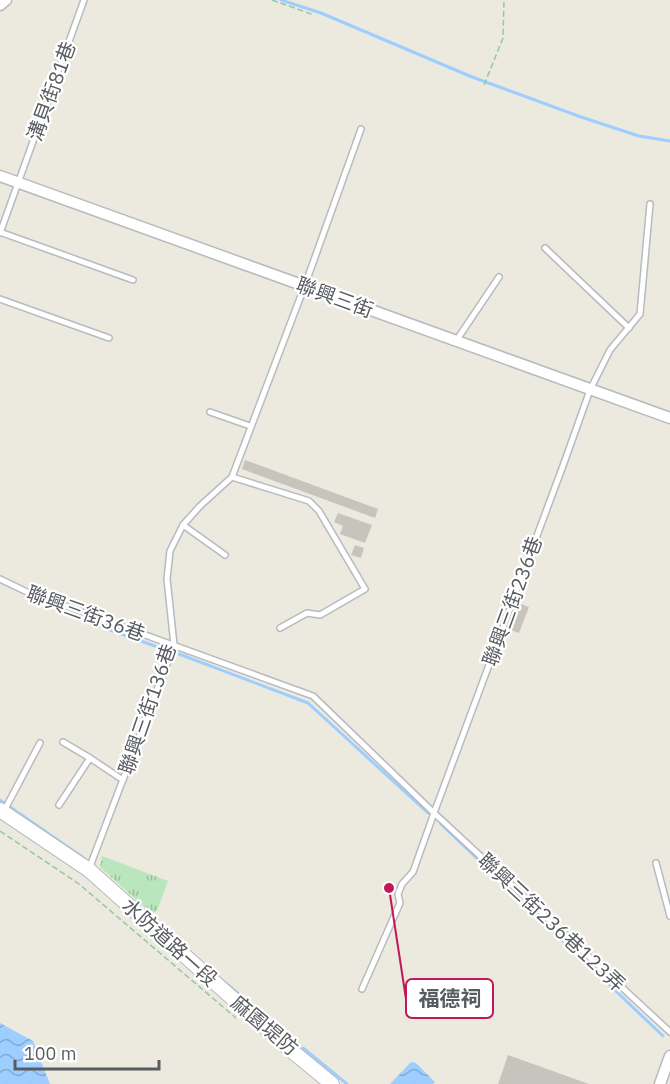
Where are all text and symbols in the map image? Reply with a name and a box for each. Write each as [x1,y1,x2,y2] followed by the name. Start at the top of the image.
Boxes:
[21,38,81,144] street label: 溝貝街81巷
[293,271,377,323] street label: 聯興三街
[476,532,548,670] street label: 聯興三街236巷
[23,579,149,647] street label: 聯興三街36巷
[112,640,182,778] street label: 聯興三街136巷
[473,847,631,997] street label: 聯興三街236巷123弄
[116,892,224,992] street label: 水防道路一段
[406,979,493,1018] callout: 福德祠
[419,984,482,1012] text: 福德祠
[226,989,304,1061] street label: 麻園堤防
[15,1033,159,1071] scale bar
[24,1042,76,1065] text: 100 m

